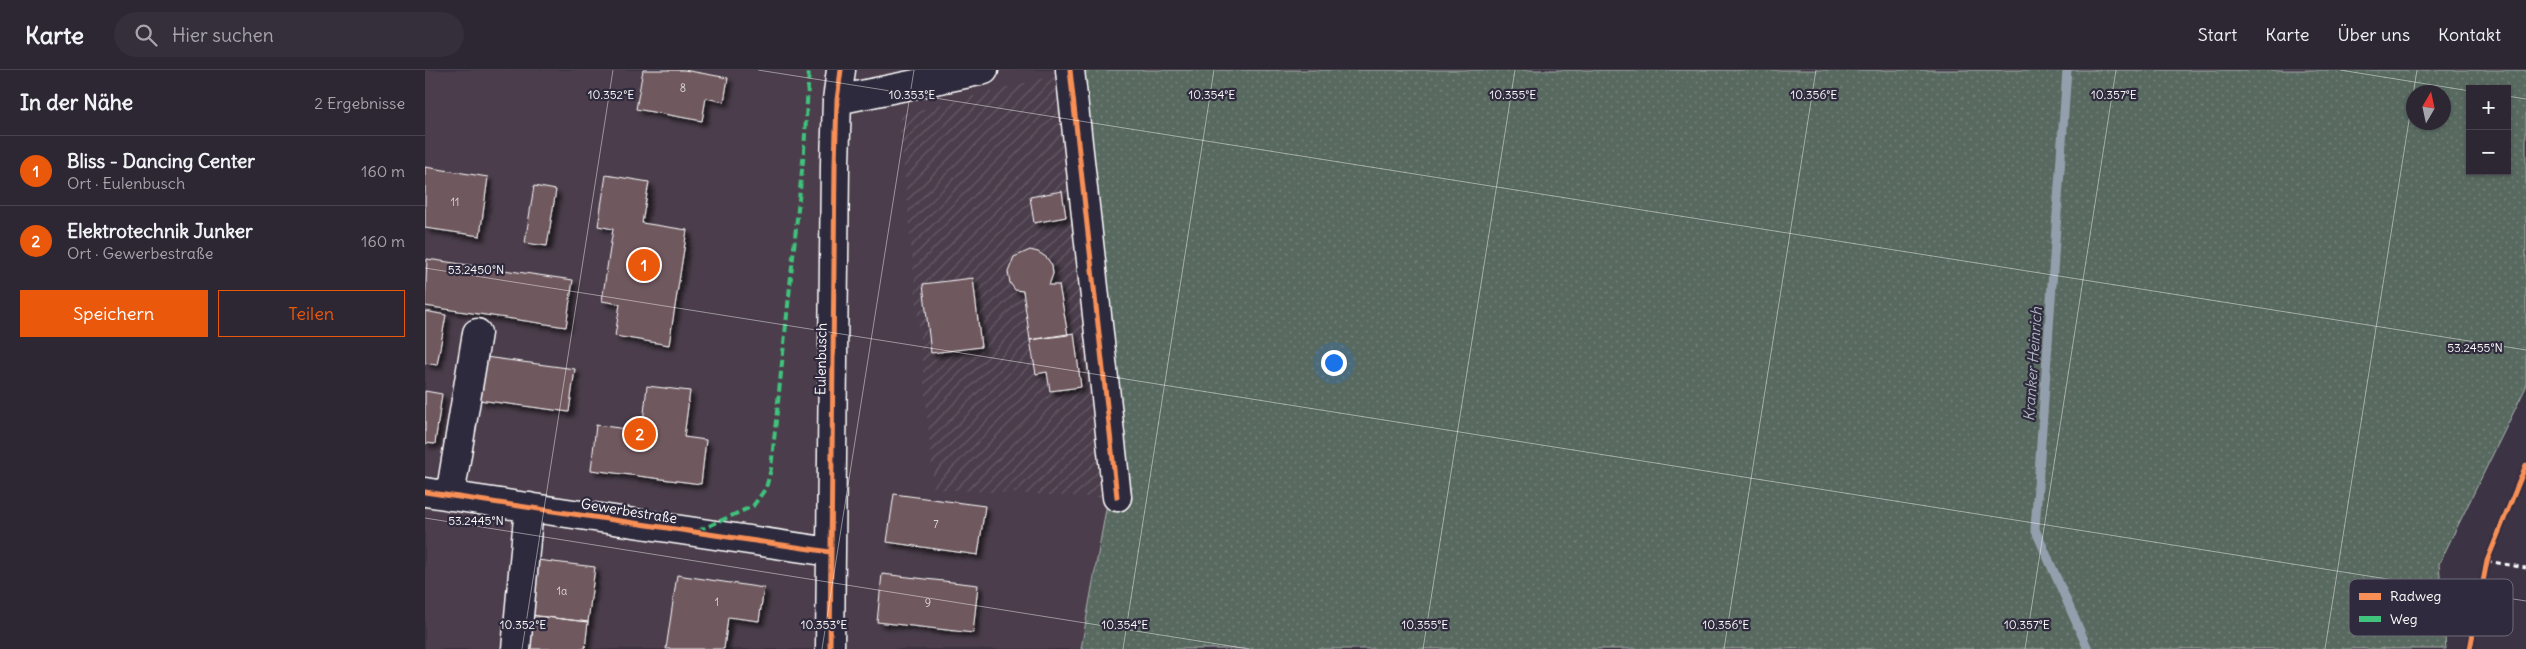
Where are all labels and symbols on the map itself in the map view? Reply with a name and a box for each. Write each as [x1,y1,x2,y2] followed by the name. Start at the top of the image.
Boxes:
[680,81,686,95] house number: 8
[2406,85,2451,130] north arrow
[588,87,634,102] text: 10.352°E
[889,87,935,102] text: 10.353°E
[1189,87,1235,102] text: 10.354°E
[1490,87,1536,102] text: 10.355°E
[1791,87,1837,102] text: 10.356°E
[2091,87,2137,102] text: 10.357°E
[451,195,459,209] house number: 11
[628,246,660,284] pin: 1
[448,262,504,277] text: 53.2450°N
[2019,306,2046,422] water label: Kranker Heinrich
[811,323,831,395] street label: Eulenbusch
[2447,340,2503,355] text: 53.2455°N
[1321,350,1347,376] your location
[624,415,656,453] pin: 2
[580,495,678,527] street label: Gewerbestraße
[448,513,504,528] text: 53.2445°N
[933,517,939,531] house number: 7
[2349,579,2513,636] legend
[557,584,567,598] house number: 1a
[2390,587,2441,605] text: Radweg
[715,595,719,609] house number: 1
[925,596,931,610] house number: 9
[2390,610,2418,628] text: Weg
[500,617,546,632] text: 10.352°E
[801,617,847,632] text: 10.353°E
[1102,617,1148,632] text: 10.354°E
[1402,617,1448,632] text: 10.355°E
[1703,617,1749,632] text: 10.356°E
[2004,617,2050,632] text: 10.357°E

